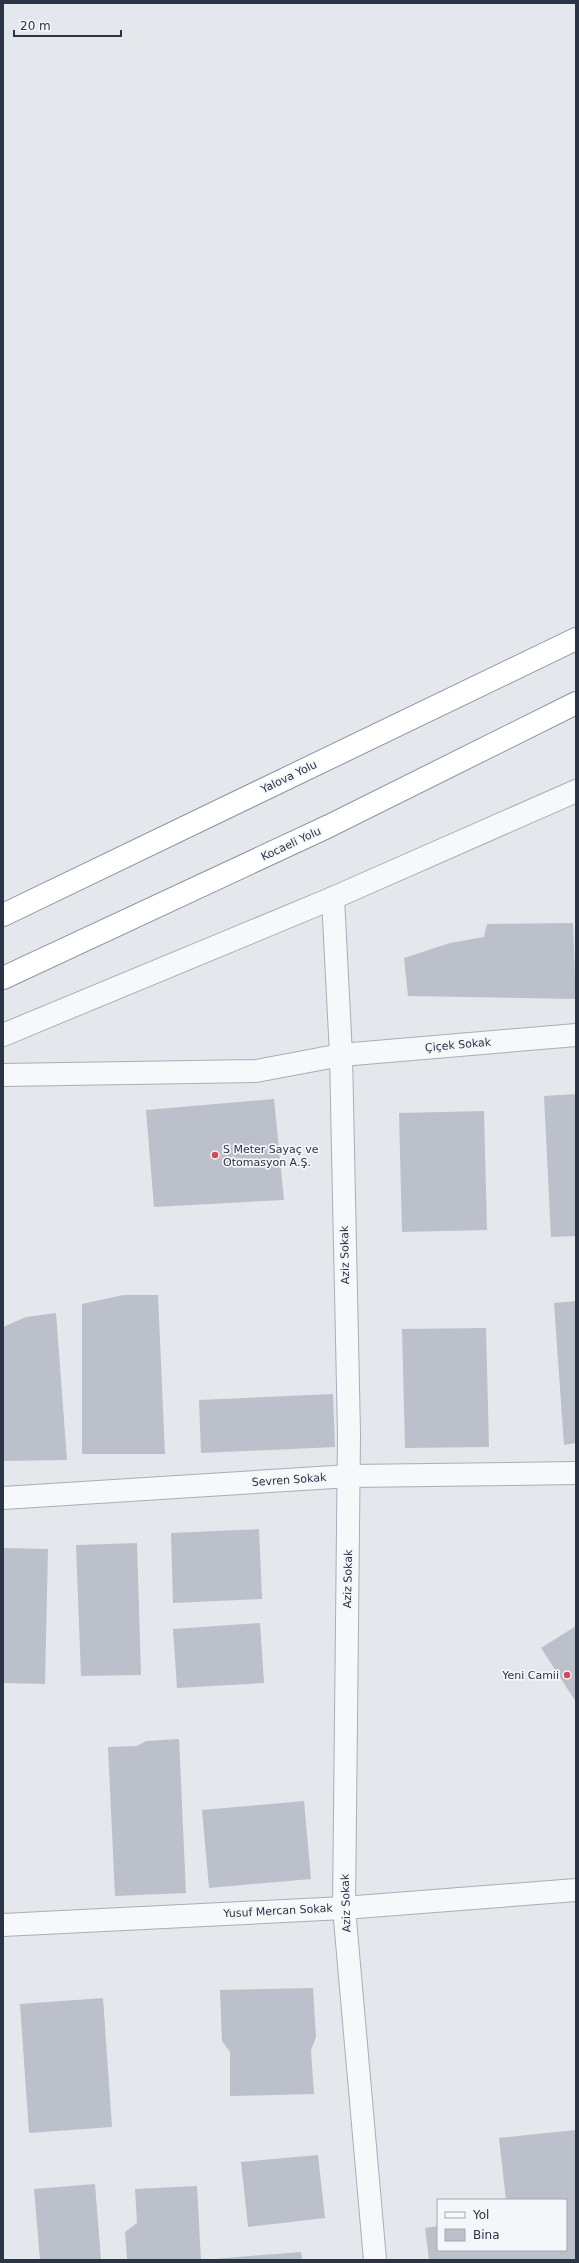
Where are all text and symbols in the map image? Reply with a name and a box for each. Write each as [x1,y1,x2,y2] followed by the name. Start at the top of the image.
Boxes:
[14,12,121,38] scale bar
[20,19,51,33] text: 20 m
[258,758,319,797] street label: Yalova Yolu
[259,824,323,864] street label: Kocaeli̇ Yolu
[424,1036,492,1054] street label: Çiçek Sokak
[223,1143,319,1169] place label: S Meter Sayaç ve Otomasyon A.Ş.
[210,1150,220,1160] marker: S Meter Sayaç ve Otomasyon A.Ş.
[338,1225,352,1284] street label: Aziz Sokak
[251,1471,327,1489] street label: Sevren Sokak
[341,1549,355,1608] street label: Aziz Sokak
[501,1669,559,1682] place label: Yeni Camii
[562,1670,572,1680] marker: Yeni Camii
[338,1873,354,1933] street label: Aziz Sokak
[222,1902,334,1920] street label: Yusuf Mercan Sokak
[437,2199,567,2251] legend
[472,2208,489,2222] text: Yol
[473,2228,500,2242] text: Bina

